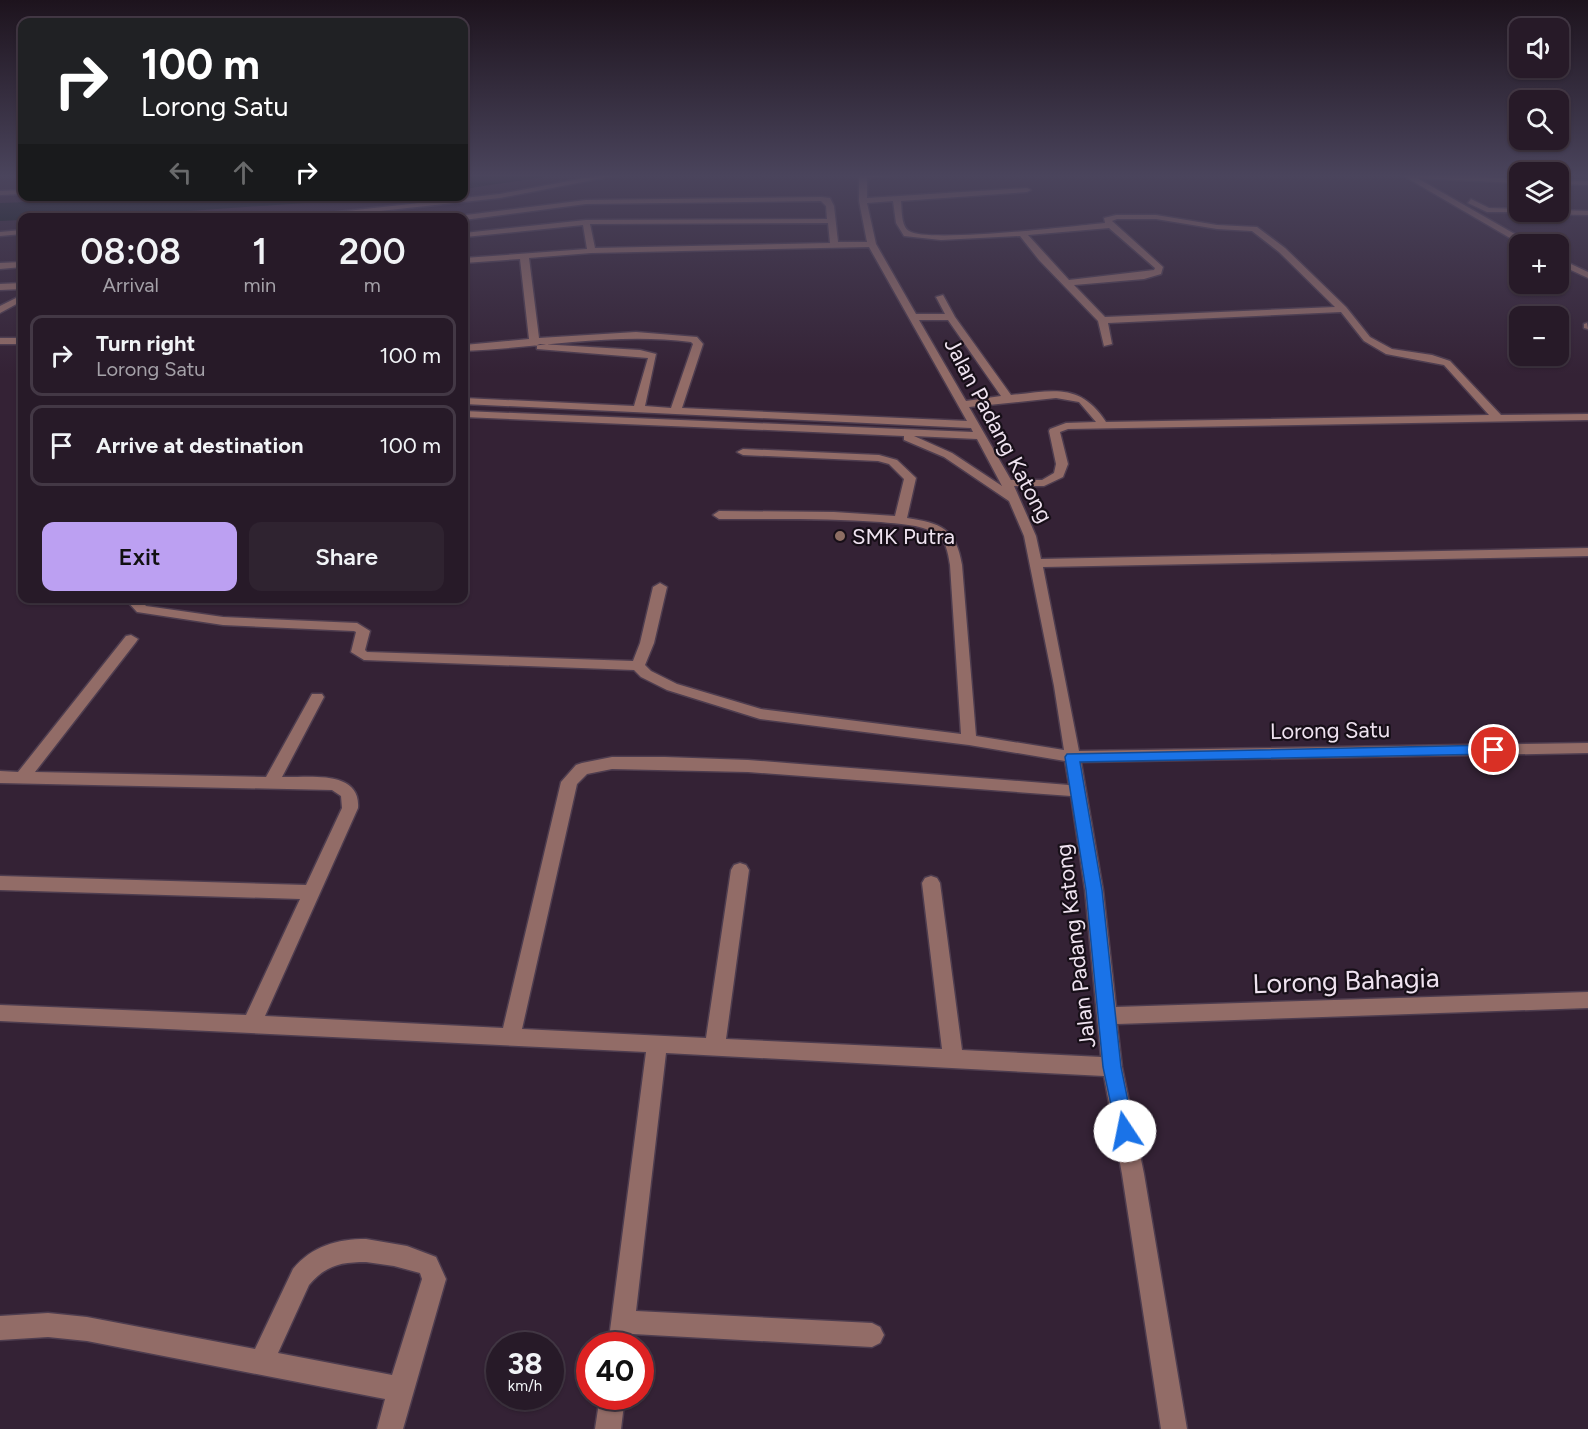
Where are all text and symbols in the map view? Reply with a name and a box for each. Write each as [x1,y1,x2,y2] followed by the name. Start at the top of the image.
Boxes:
[1509,18,1569,366] map controls
[1509,18,1569,78] button: sound
[141,39,260,90] text: 100 m
[42,42,120,120] icon: right
[141,90,289,123] text: Lorong Satu
[1509,90,1569,150] button: search
[164,156,197,189] icon: left
[227,156,260,189] icon: ahead
[290,156,323,189] icon: right
[1509,162,1569,222] button: layers
[80,230,181,273] text: 08:08
[252,230,267,273] text: 1
[339,230,406,273] text: 200
[1509,234,1569,294] button: +
[102,273,159,297] text: Arrival
[243,273,276,297] text: min
[364,273,381,297] text: m
[1509,306,1569,366] button: −
[96,330,195,357] text: Turn right
[938,333,1059,527] street label: Jalan Padang Katong
[45,339,78,372] icon: right
[380,342,441,369] text: 100 m
[96,357,205,381] text: Lorong Satu
[45,429,78,462] icon: arrive
[96,432,304,459] text: Arrive at destination
[380,432,441,459] text: 100 m
[42,522,237,591] button: Exit
[249,522,444,591] button: Share
[852,523,955,550] place label: SMK Putra
[833,529,847,543] marker: SMK Putra
[1270,716,1390,745] street label: Lorong Satu
[1468,724,1519,775] pin
[1477,733,1510,766] icon: arrive
[1050,842,1101,1050] street label: Jalan Padang Katong
[1252,961,1440,1000] street label: Lorong Bahagia
[1093,1099,1157,1163] position arrow
[576,1332,654,1410] speed limit sign: 40
[507,1345,543,1382] text: 38
[508,1377,542,1395] text: km/h

